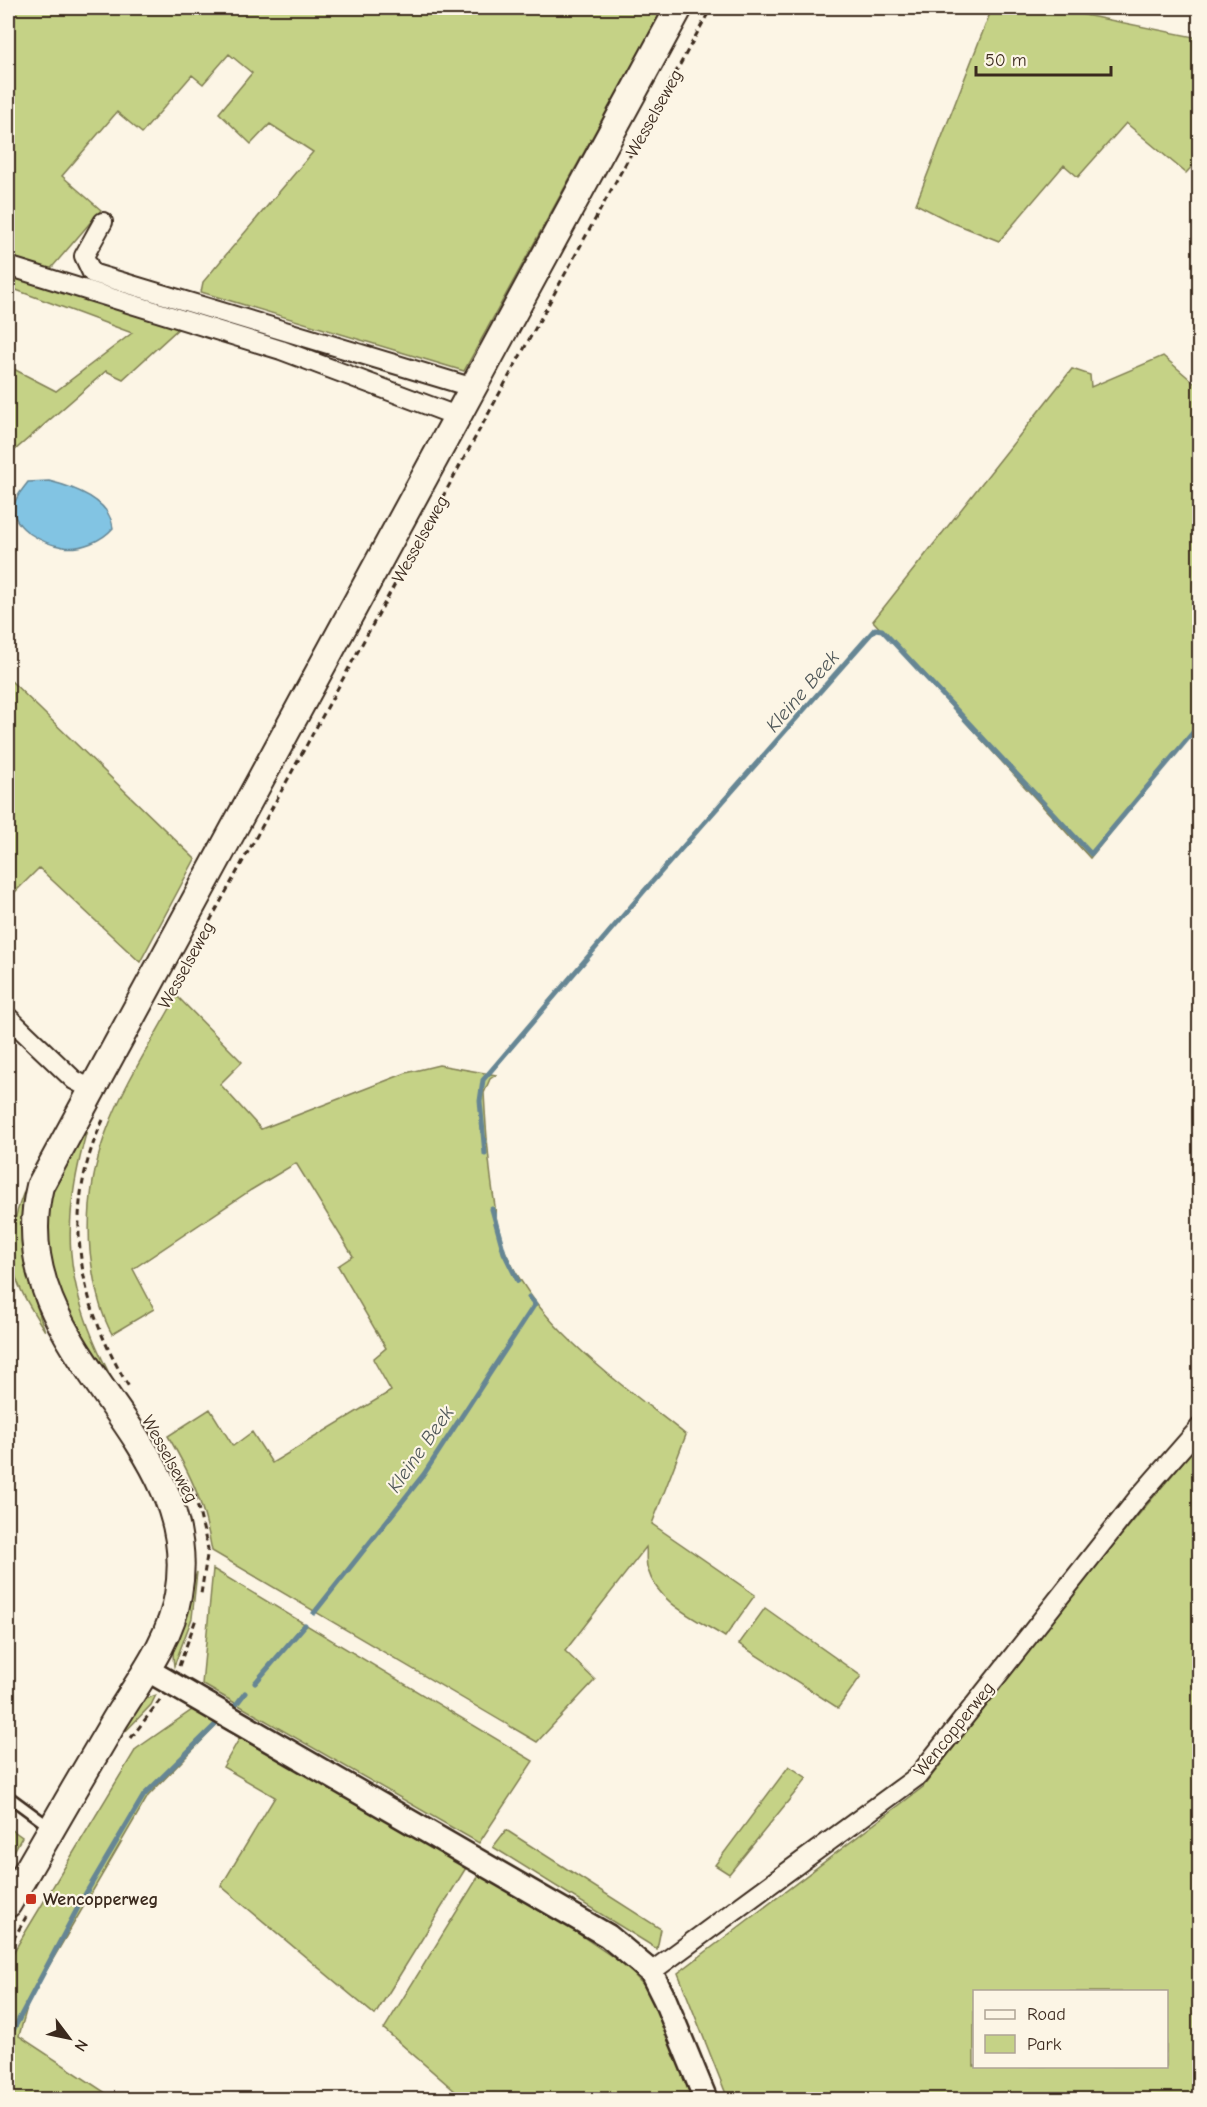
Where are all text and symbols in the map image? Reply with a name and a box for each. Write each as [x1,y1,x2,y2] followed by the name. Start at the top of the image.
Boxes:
[976,39,1111,77] scale bar
[985,50,1027,71] text: 50 m
[622,66,687,161] street label: Wesselseweg
[388,492,453,587] street label: Wesselseweg
[761,646,844,737] water label: Kleine Beek
[154,918,219,1013] street label: Wesselseweg
[382,1401,459,1497] water label: Kleine Beek
[137,1412,202,1507] street label: Wesselseweg
[910,1678,999,1781] street label: Wencopperweg
[43,1889,158,1910] place label: Wencopperweg
[24,1892,38,1906] marker: Wencopperweg
[973,1990,1168,2068] legend
[1027,2004,1066,2025] text: Road
[39,2008,99,2068] north arrow
[1027,2034,1062,2055] text: Park
[70,2036,91,2055] text: N

